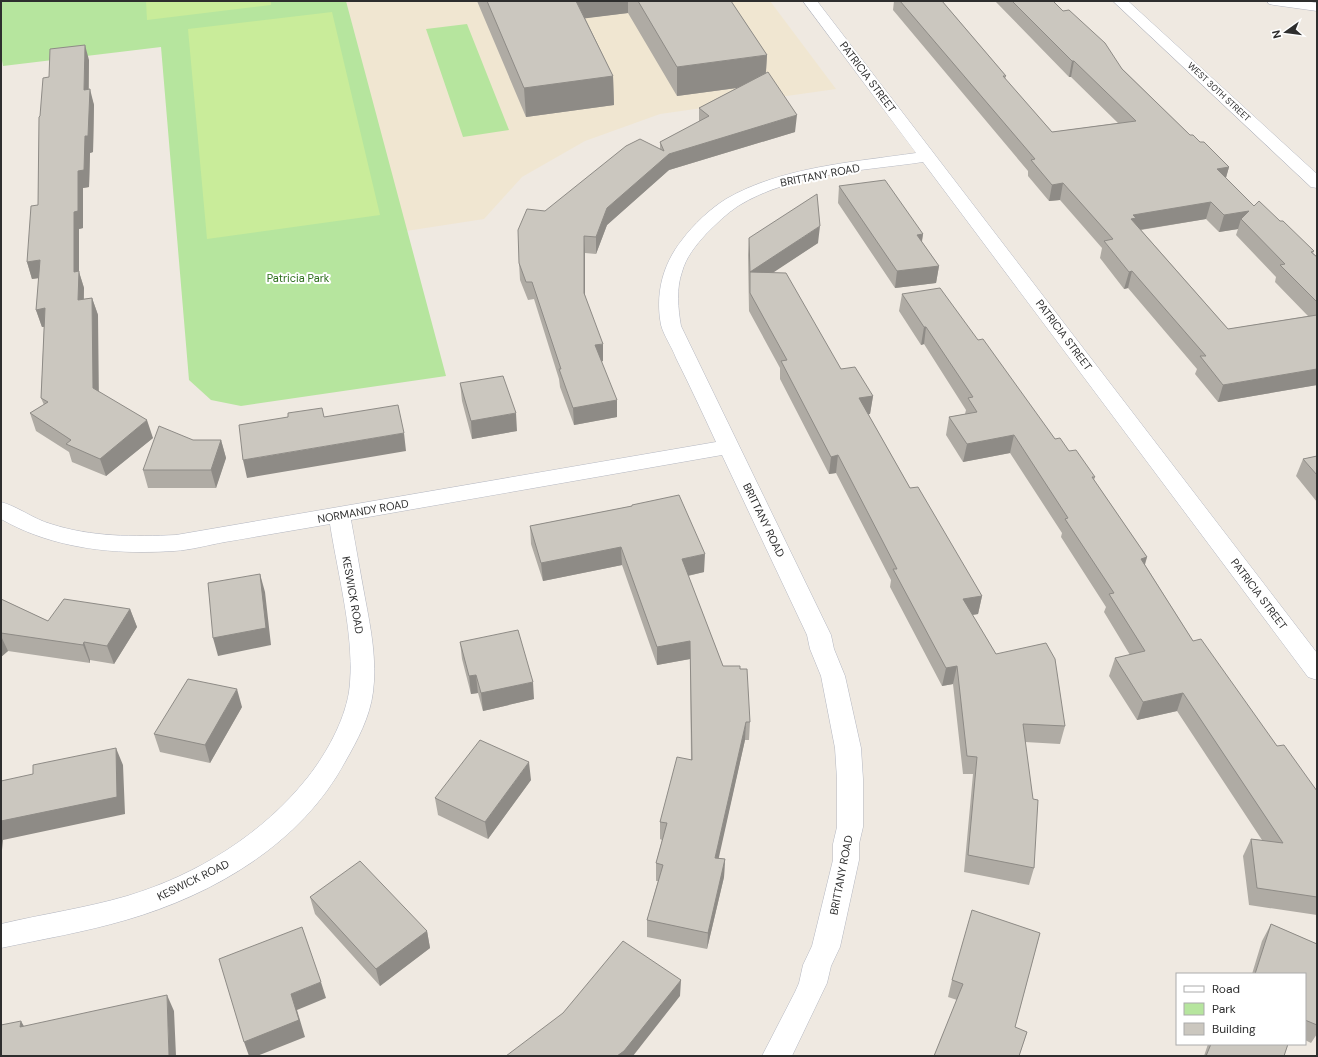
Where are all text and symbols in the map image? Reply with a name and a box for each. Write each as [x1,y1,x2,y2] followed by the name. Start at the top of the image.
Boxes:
[1266,12,1306,52] north arrow
[1269,29,1284,40] text: N
[837,39,899,115] street label: PATRICIA STREET
[1185,60,1253,124] street label: WEST 30TH STREET
[779,160,861,190] street label: BRITTANY ROAD
[267,271,330,285] park label: Patricia Park
[1033,297,1095,373] street label: PATRICIA STREET
[740,481,788,560] street label: BRITTANY ROAD
[316,496,410,526] street label: NORMANDY ROAD
[339,555,367,635] street label: KESWICK ROAD
[1228,556,1290,632] street label: PATRICIA STREET
[826,834,856,916] street label: BRITTANY ROAD
[155,856,232,904] street label: KESWICK ROAD
[1176,973,1306,1045] legend
[1212,981,1240,997] text: Road
[1212,1001,1236,1017] text: Park
[1212,1021,1256,1037] text: Building

